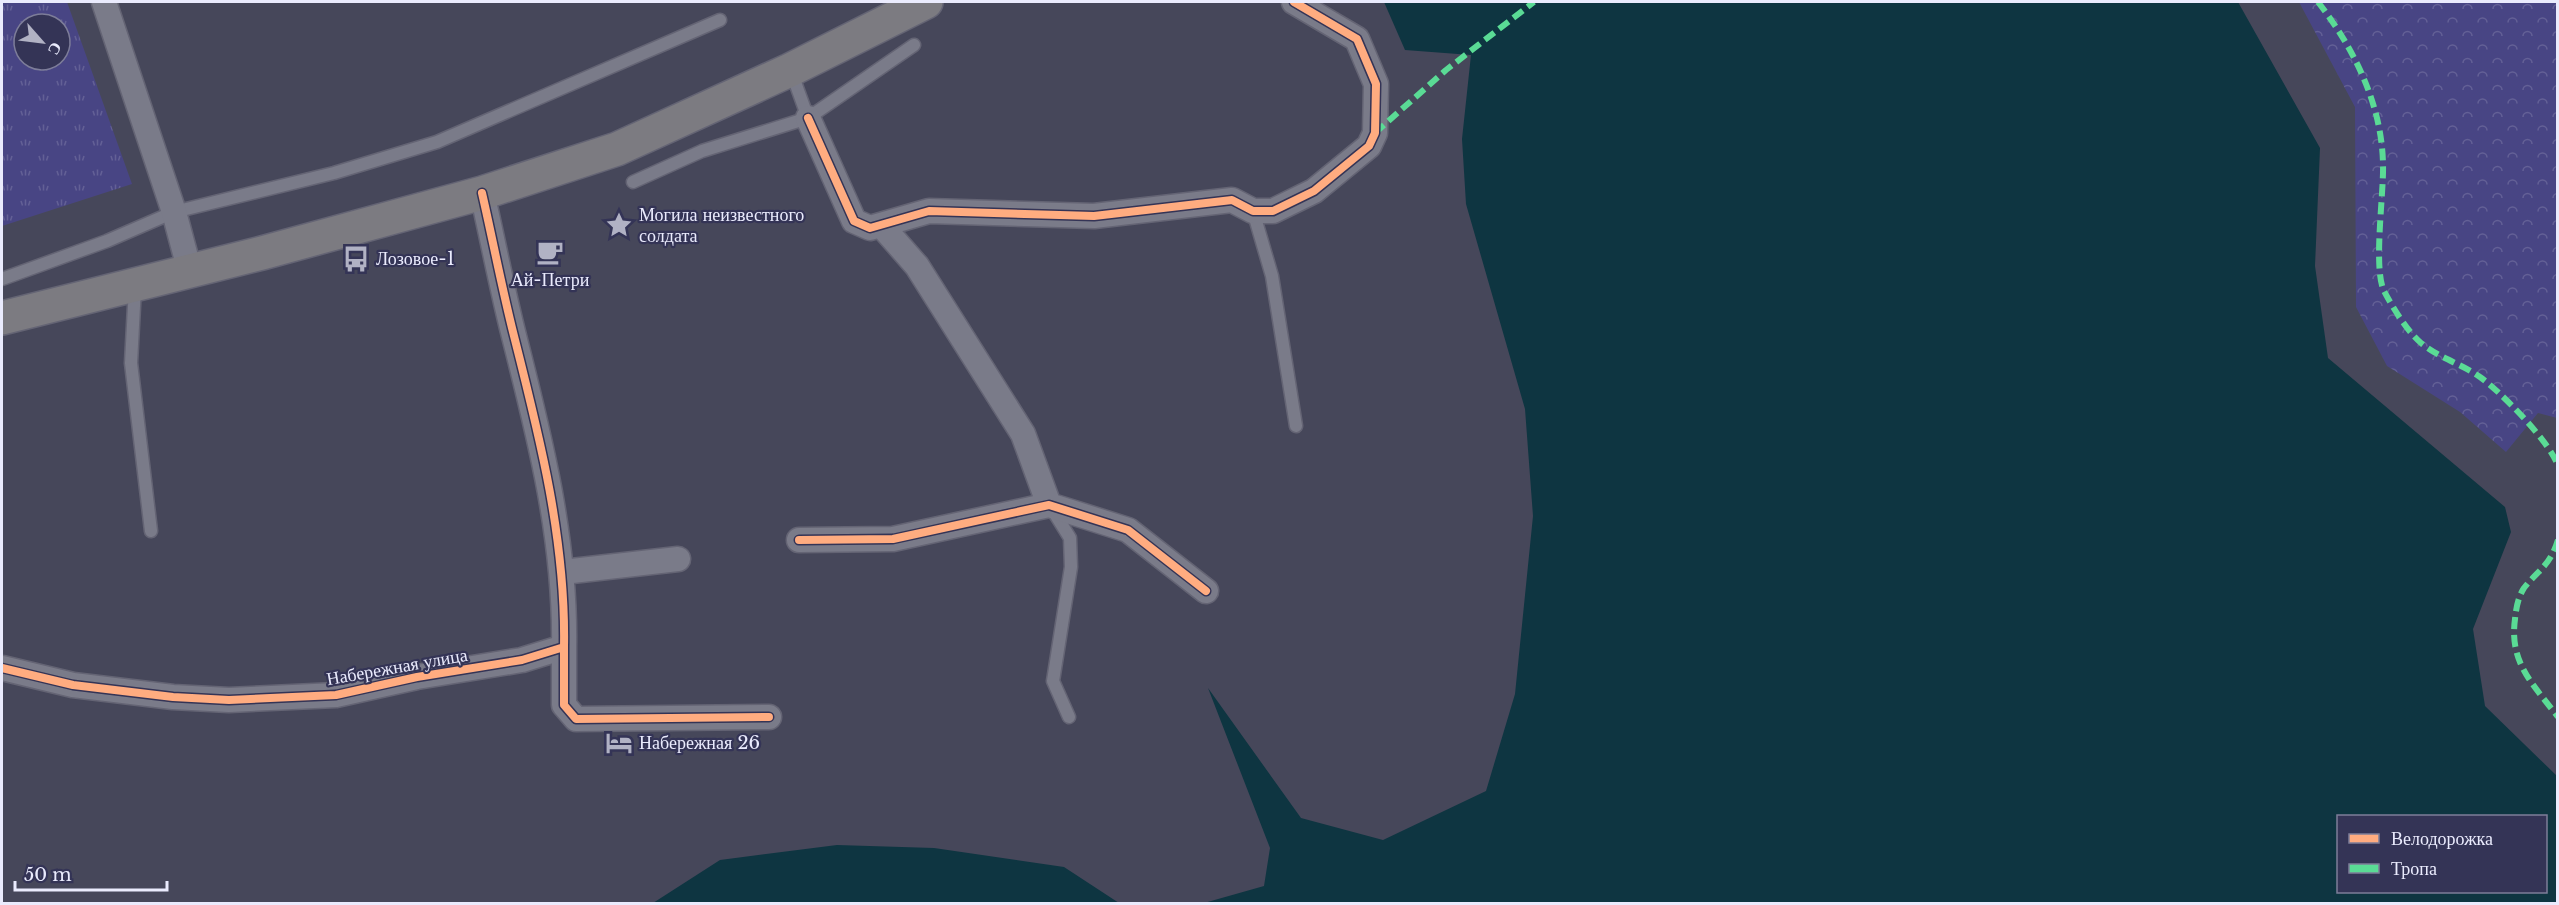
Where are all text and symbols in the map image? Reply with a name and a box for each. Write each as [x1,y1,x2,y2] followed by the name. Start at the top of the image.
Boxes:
[12,12,72,72] north arrow
[44,39,67,59] text: С
[639,204,804,247] place label: Могила неизвестного солдата
[604,210,634,240] place icon: Могила неизвестного солдата
[535,237,565,267] cafe icon: Ай-Петри
[341,244,371,274] bus stop icon: Лозовое-1
[376,248,455,270] place label: Лозовое-1
[511,269,590,291] place label: Ай-Петри
[325,644,469,690] street label: Набережная улица
[604,728,634,758] hotel icon: Набережная 26
[639,732,760,754] place label: Набережная 26
[2337,815,2547,893] legend
[2391,828,2493,850] text: Велодорожка
[15,854,166,892] scale bar
[2391,858,2437,880] text: Тропа
[24,864,72,886] text: 50 m

